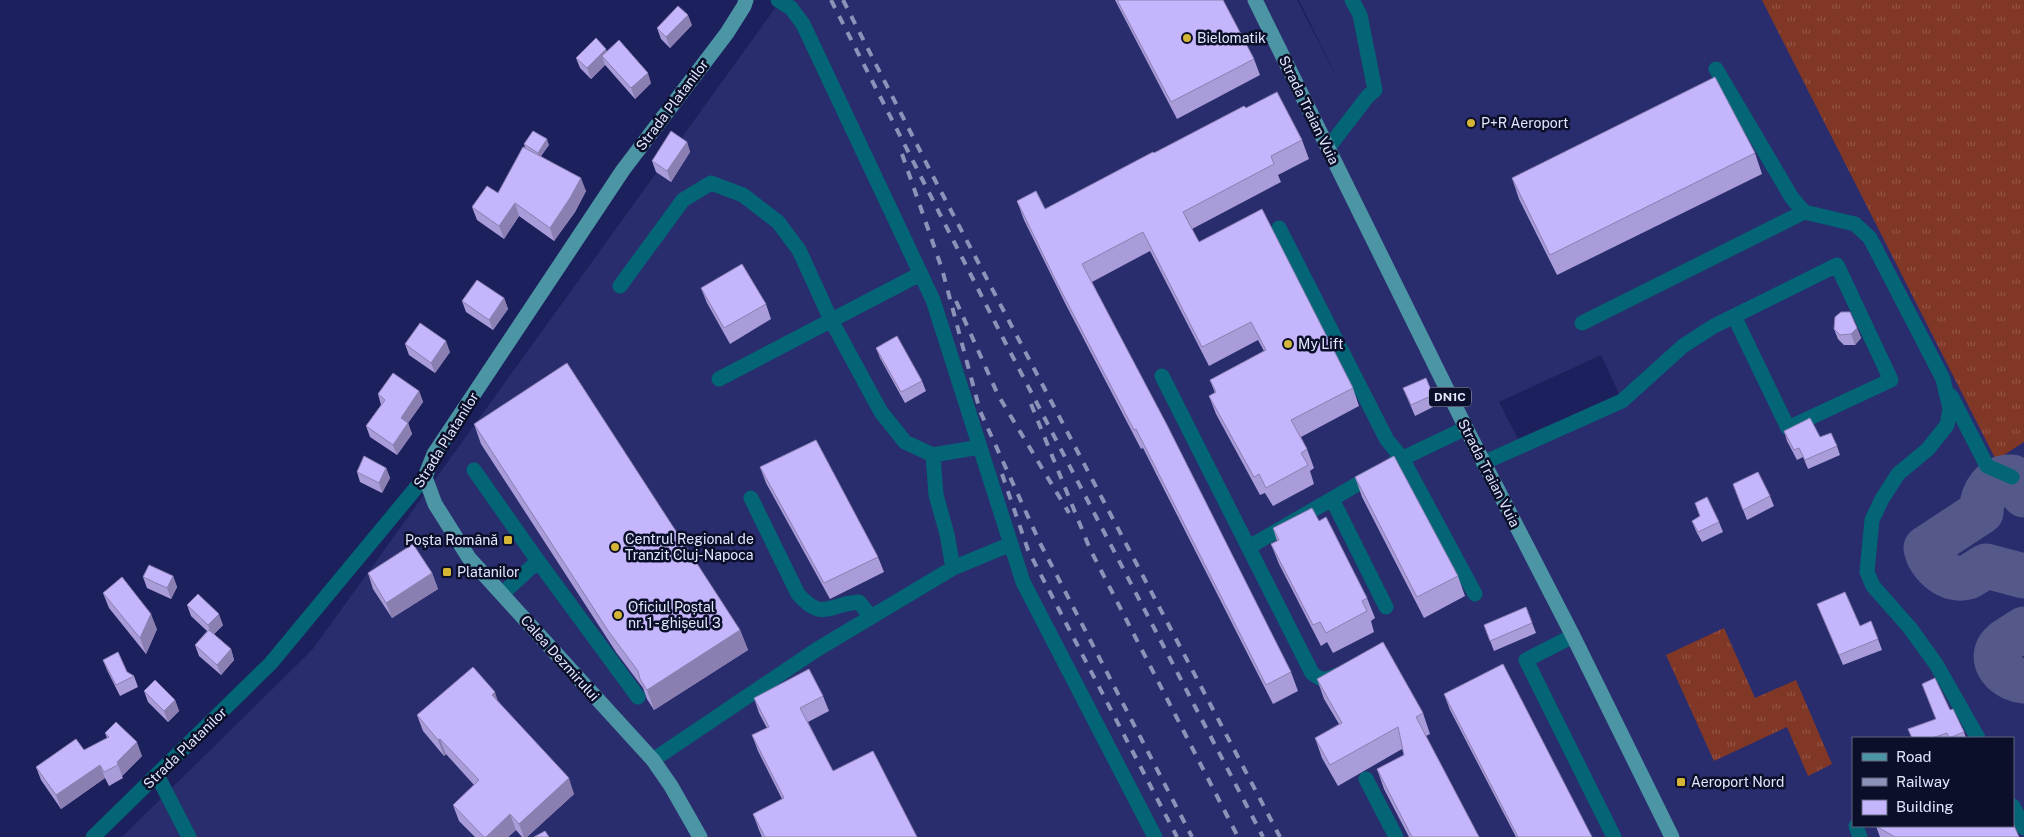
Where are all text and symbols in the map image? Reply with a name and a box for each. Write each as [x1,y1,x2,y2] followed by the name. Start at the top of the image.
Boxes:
[1197,30,1266,46] place label: Bielomatik
[1181,32,1193,44] marker: Bielomatik
[1276,53,1342,167] street label: Strada Traian Vuia
[633,56,711,154] street label: Strada Platanilor
[1481,115,1568,131] place label: P+R Aeroport
[1465,117,1477,129] marker: P+R Aeroport
[1298,336,1343,352] place label: My Lift
[1282,338,1294,350] marker: My Lift
[1429,388,1471,407] road number: DN1C
[410,389,482,491] street label: Strada Platanilor
[1455,416,1523,530] street label: Strada Traian Vuia
[625,531,754,563] place label: Centrul Regional de Tranzit Cluj-Napoca
[405,532,498,548] place label: Poșta Română
[502,534,514,546] marker: Poșta Română
[609,541,621,553] marker: Centrul Regional de Tranzit Cluj-Napoca
[457,564,520,580] place label: Platanilor
[441,566,453,578] marker: Platanilor
[628,599,721,631] place label: Oficiul Poștal nr. 1 - ghișeul 3
[612,609,624,621] marker: Oficiul Poștal nr. 1 - ghișeul 3
[517,612,603,704] street label: Calea Dezmirului
[140,704,230,792] street label: Strada Platanilor
[1852,737,2014,827] legend
[1896,748,1932,765] text: Road
[1896,773,1950,790] text: Railway
[1691,774,1784,790] place label: Aeroport Nord
[1675,776,1687,788] marker: Aeroport Nord
[1896,798,1954,815] text: Building

